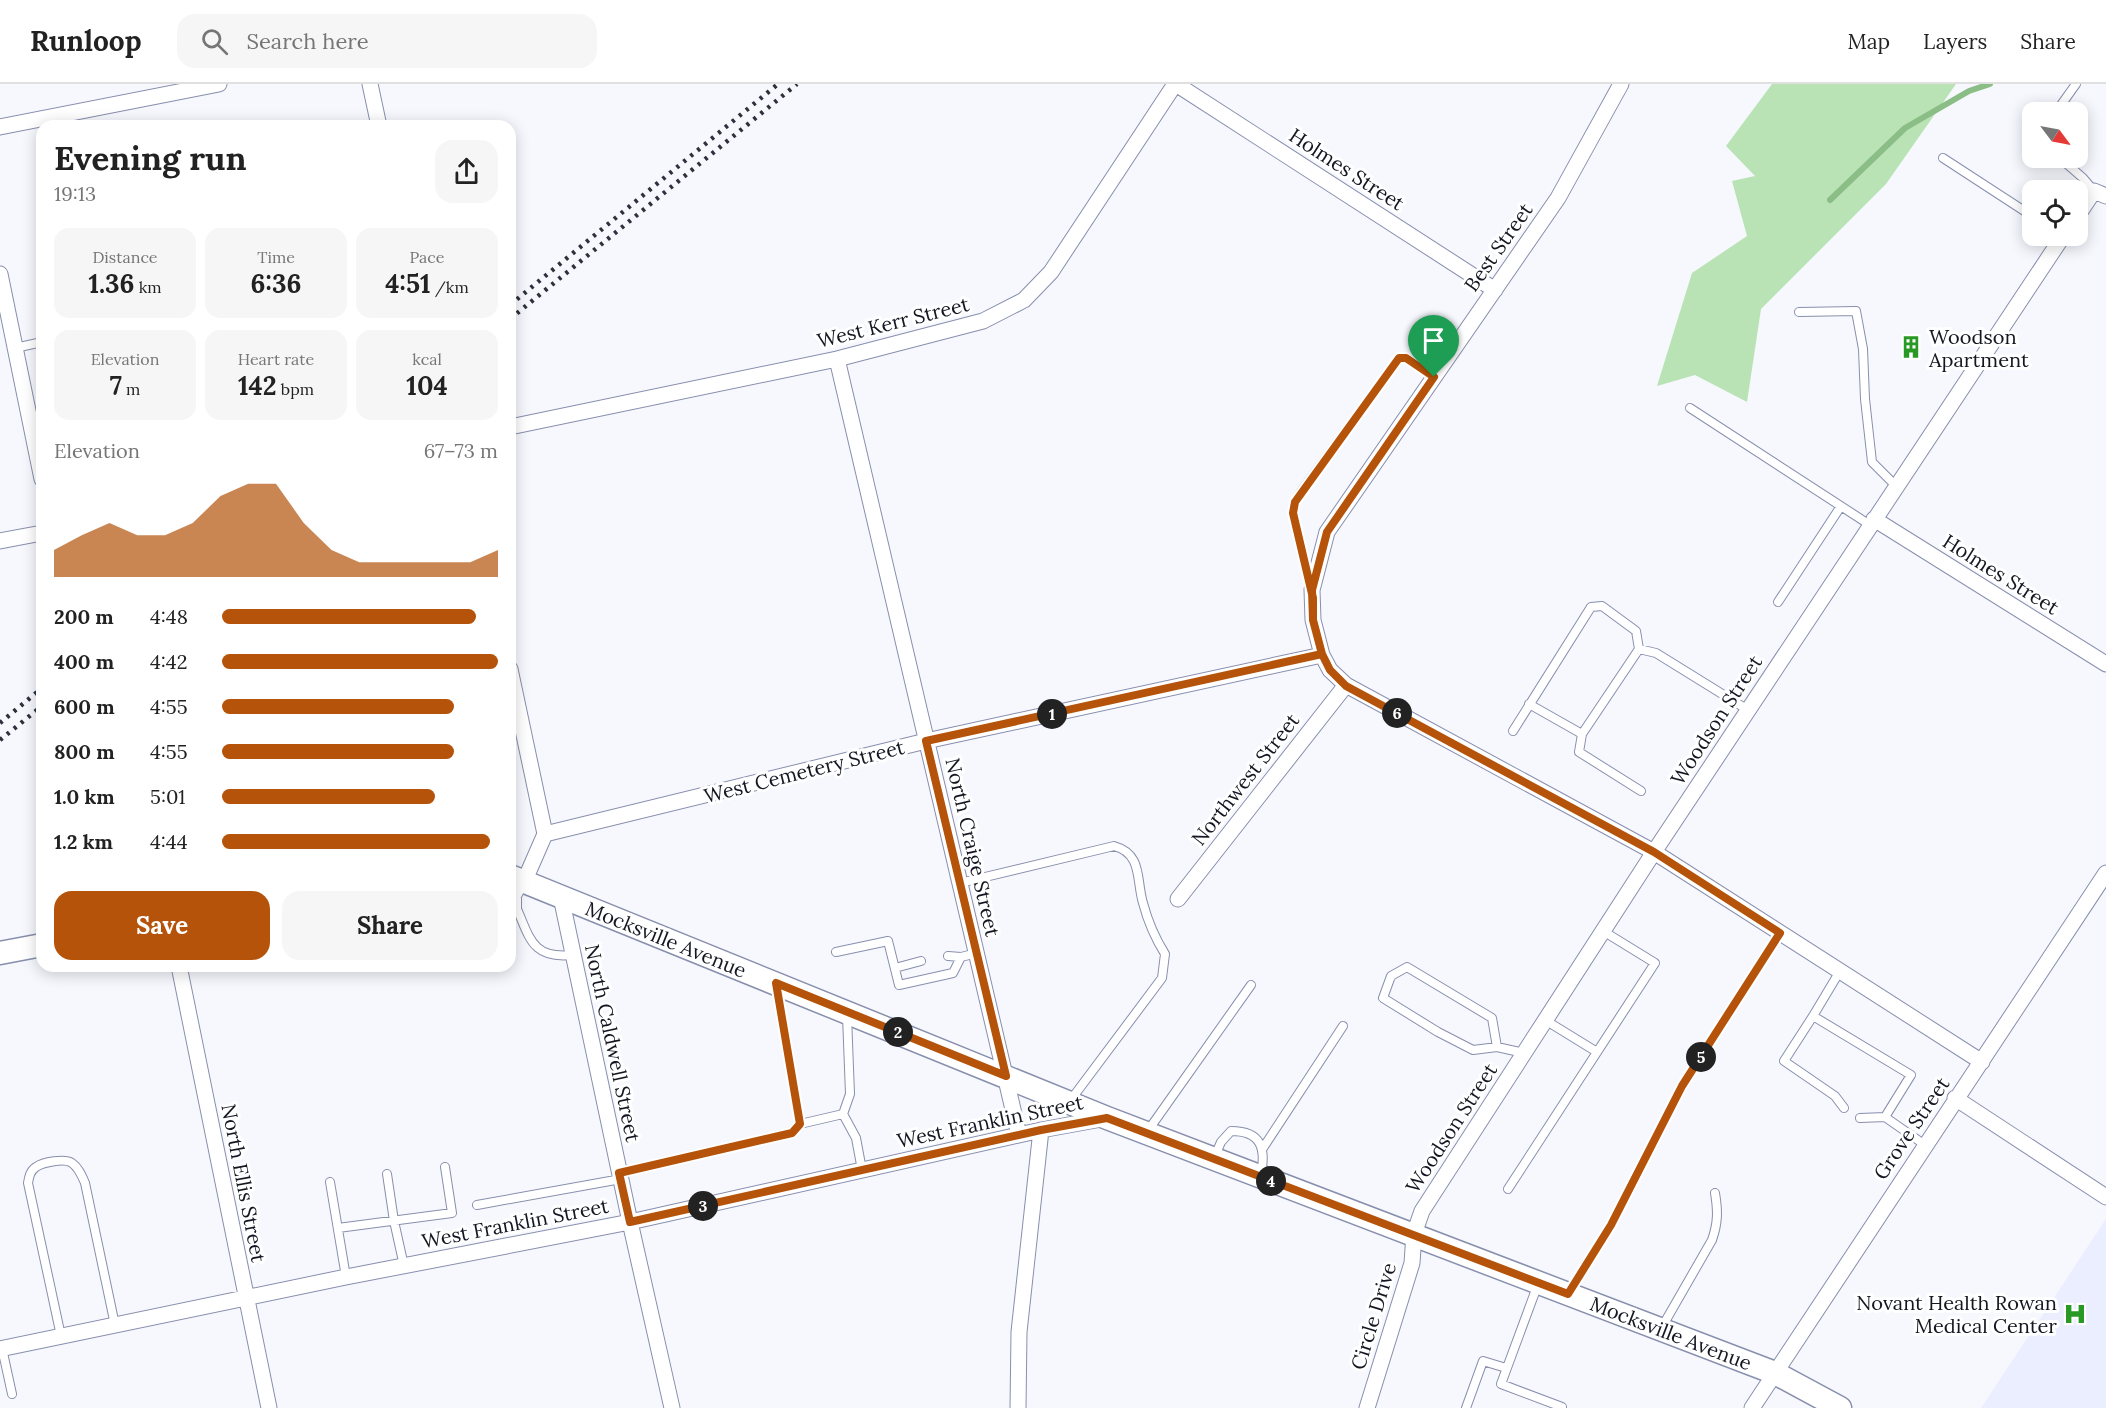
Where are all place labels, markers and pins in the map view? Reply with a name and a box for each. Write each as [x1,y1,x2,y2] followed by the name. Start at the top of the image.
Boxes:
[1408,315,1459,377] pin
[1928,324,2029,372] place label: Woodson Apartment
[1898,334,1924,360] building icon: Woodson Apartment
[1382,698,1412,728] pin: 6
[1037,699,1067,729] pin: 1
[883,1017,913,1047] pin: 2
[1686,1042,1716,1072] pin: 5
[1256,1166,1286,1196] pin: 4
[688,1191,718,1221] pin: 3
[1856,1290,2057,1338] place label: Novant Health Rowan Medical Center
[2062,1301,2088,1327] hospital icon: Novant Health Rowan Medical Center

